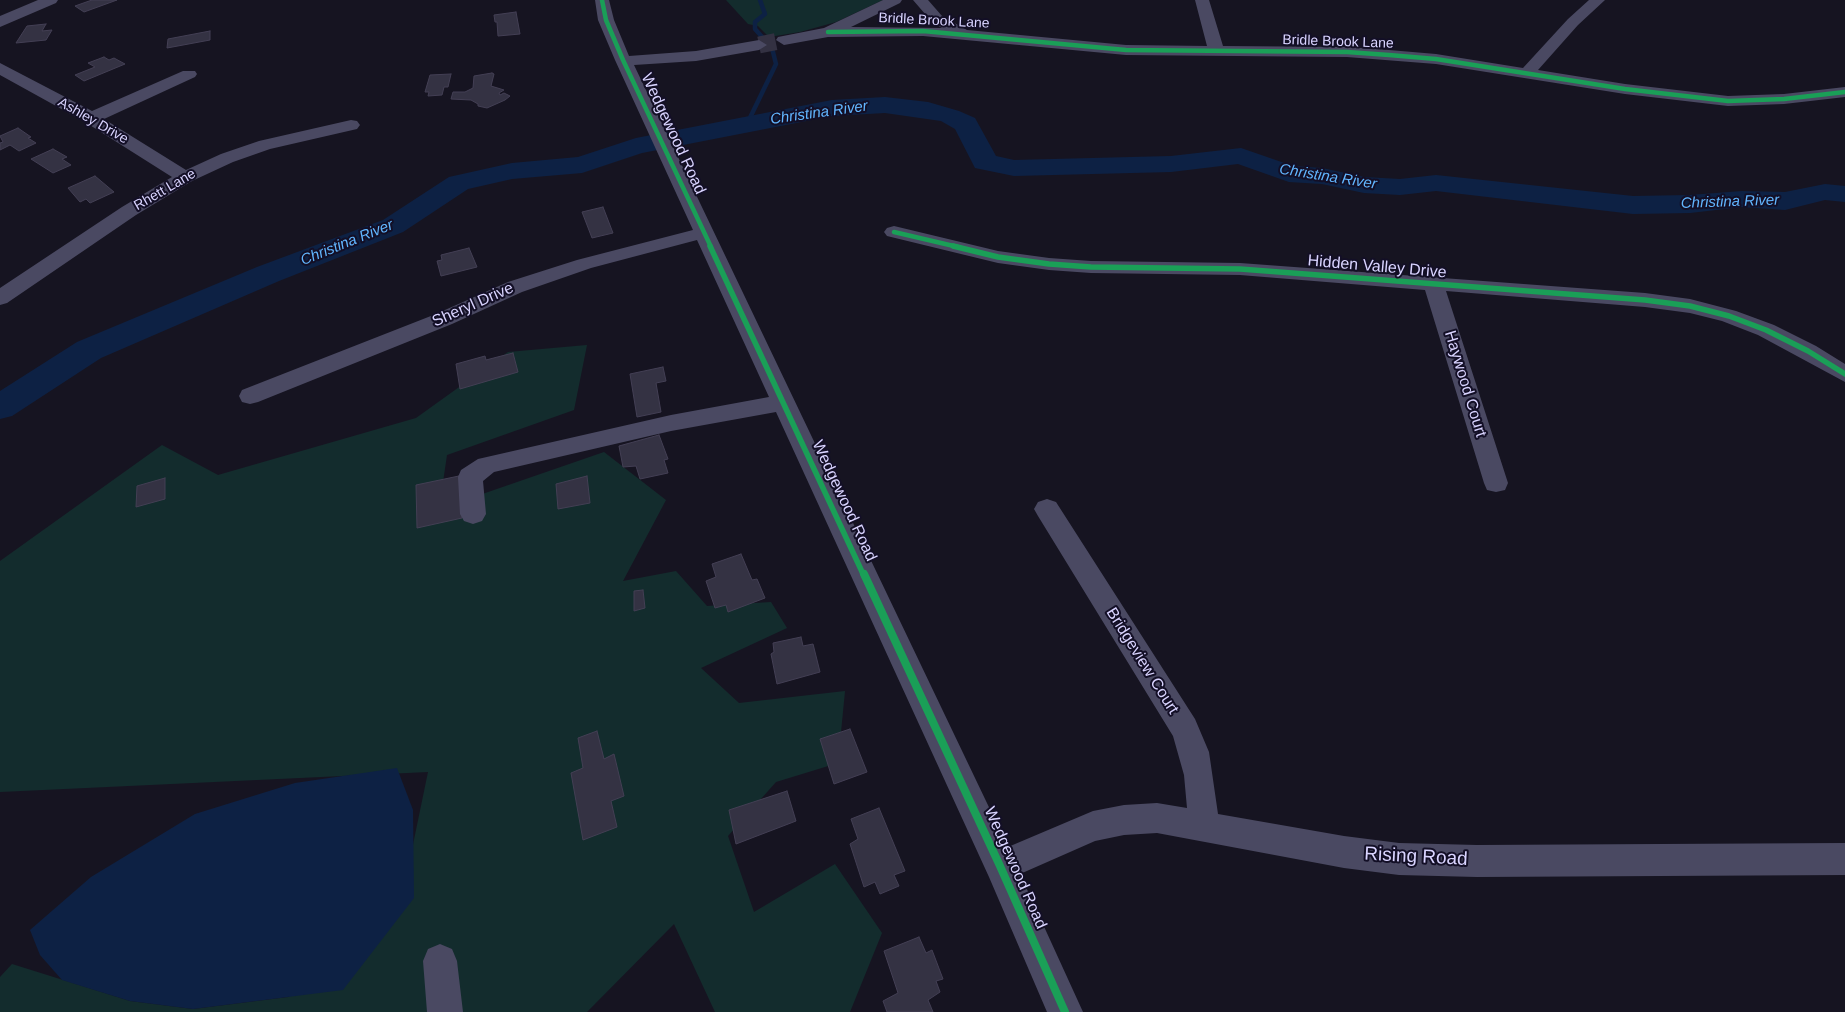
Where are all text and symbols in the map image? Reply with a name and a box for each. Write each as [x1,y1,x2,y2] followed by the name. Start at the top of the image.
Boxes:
[878,10,990,32] street label: Bridle Brook Lane
[1282,32,1394,52] street label: Bridle Brook Lane
[637,70,709,198] street label: Wedgewood Road
[55,94,131,148] street label: Ashley Drive
[769,97,869,129] water label: Christina River
[1278,160,1378,194] water label: Christina River
[131,166,199,214] street label: Rhett Lane
[1681,191,1779,213] water label: Christina River
[298,216,396,270] water label: Christina River
[1307,251,1447,283] street label: Hidden Valley Drive
[429,279,517,331] street label: Sheryl Drive
[1440,328,1490,440] street label: Haywood Court
[808,437,880,565] street label: Wedgewood Road
[1102,604,1182,718] street label: Bridgeview Court
[980,804,1050,932] street label: Wedgewood Road
[1364,843,1468,871] street label: Rising Road

